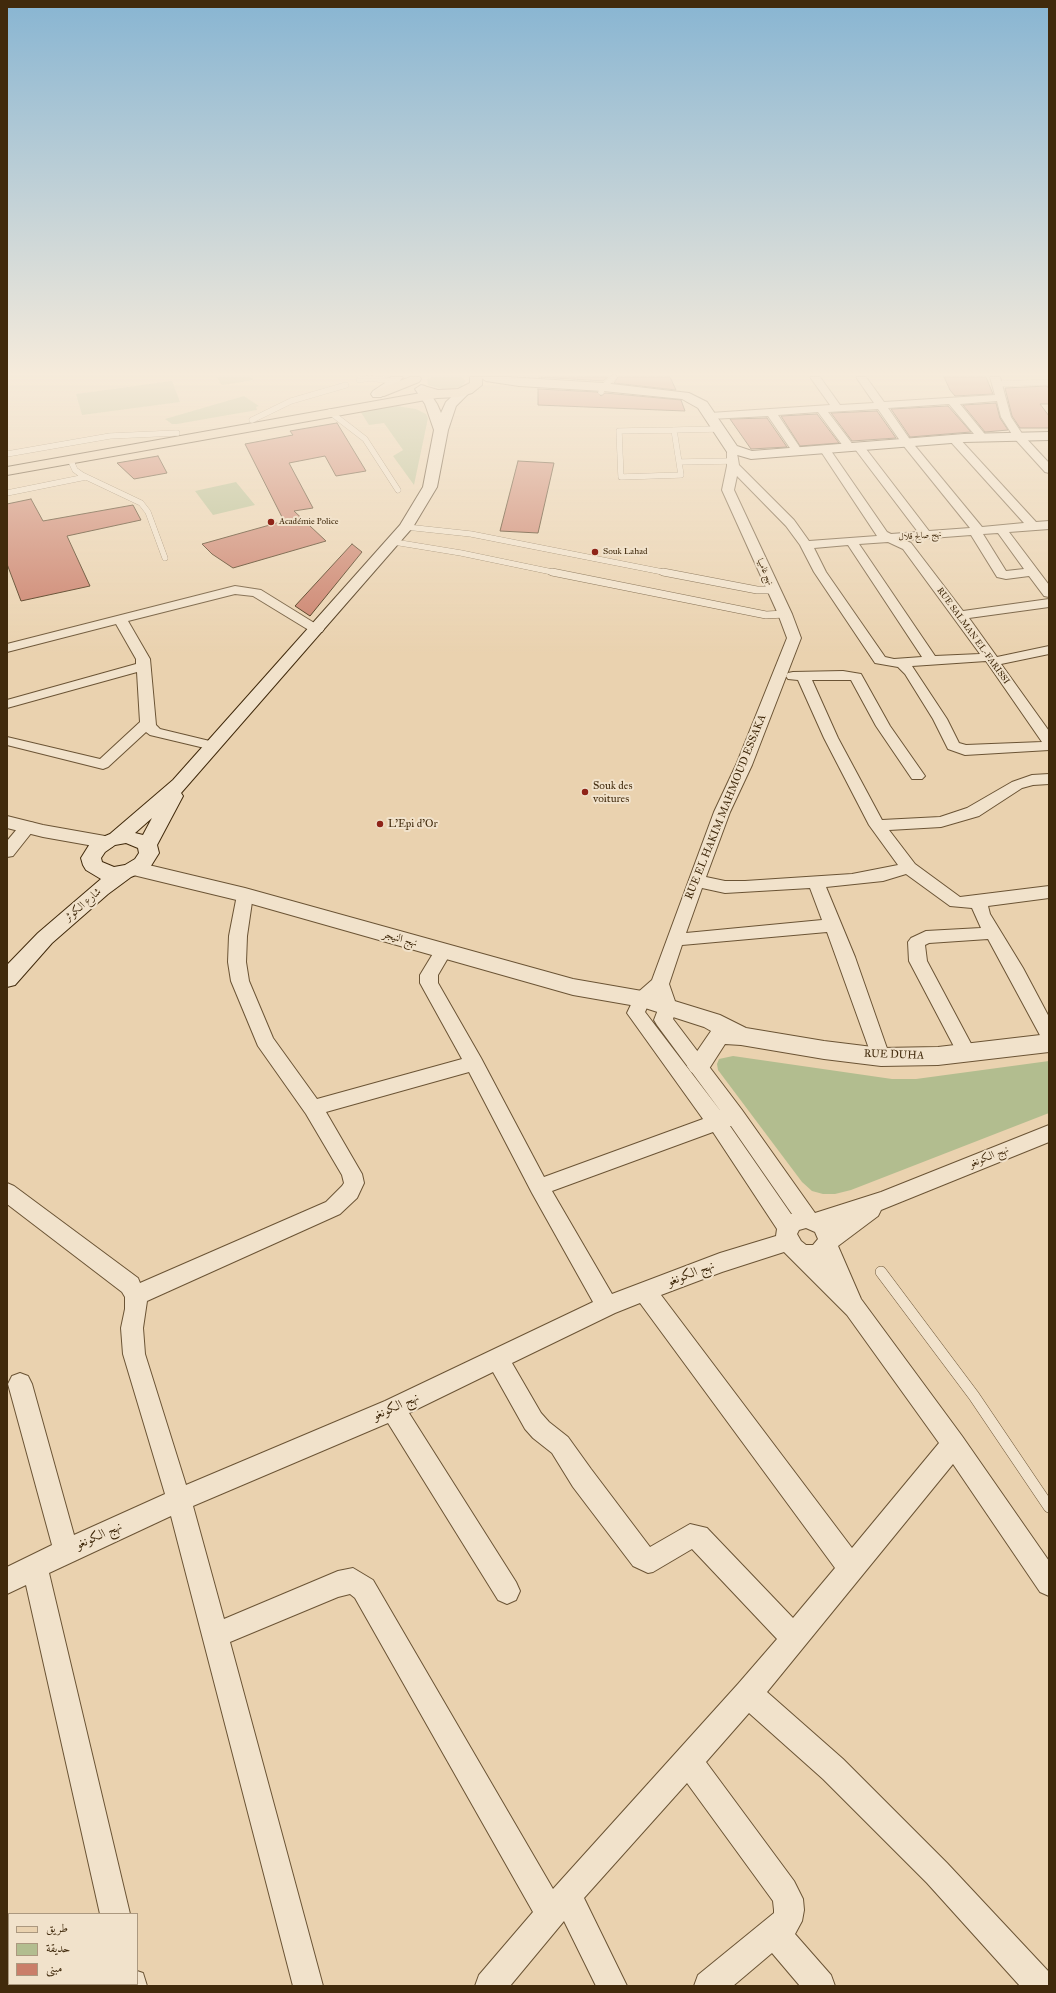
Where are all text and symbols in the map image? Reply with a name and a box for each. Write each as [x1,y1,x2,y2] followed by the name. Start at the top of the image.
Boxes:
[266,517,276,527] marker: Académie Police
[279,517,338,527] place label: Académie Police
[898,529,942,543] street label: نهج صالح قلال
[590,547,600,557] marker: Souk Lahad
[603,547,647,557] place label: Souk Lahad
[754,557,776,587] street label: نهج غامبيا
[934,585,1012,687] street label: RUE SALMAN EL-FARISSI
[683,713,769,901] street label: RUE EL HAKIM MAHMOUD ESSAKA
[593,779,632,805] place label: Souk des voitures
[580,787,590,797] marker: Souk des voitures
[388,817,438,831] place label: L'Epi d'Or
[375,819,385,829] marker: L'Epi d'Or
[62,885,104,925] street label: شارع الكوثر
[381,928,419,950] street label: نهج النيجر
[864,1047,924,1063] street label: RUE DUHA
[967,1143,1011,1171] street label: نهج الكونغو
[665,1258,717,1290] street label: نهج الكونغو
[370,1390,422,1424] street label: نهج الكونغو
[73,1519,125,1553] street label: نهج الكونغو
[8,1913,138,1985] legend
[46,1921,68,1935] text: طريق
[46,1941,70,1955] text: حديقة
[46,1961,62,1975] text: مبنى

